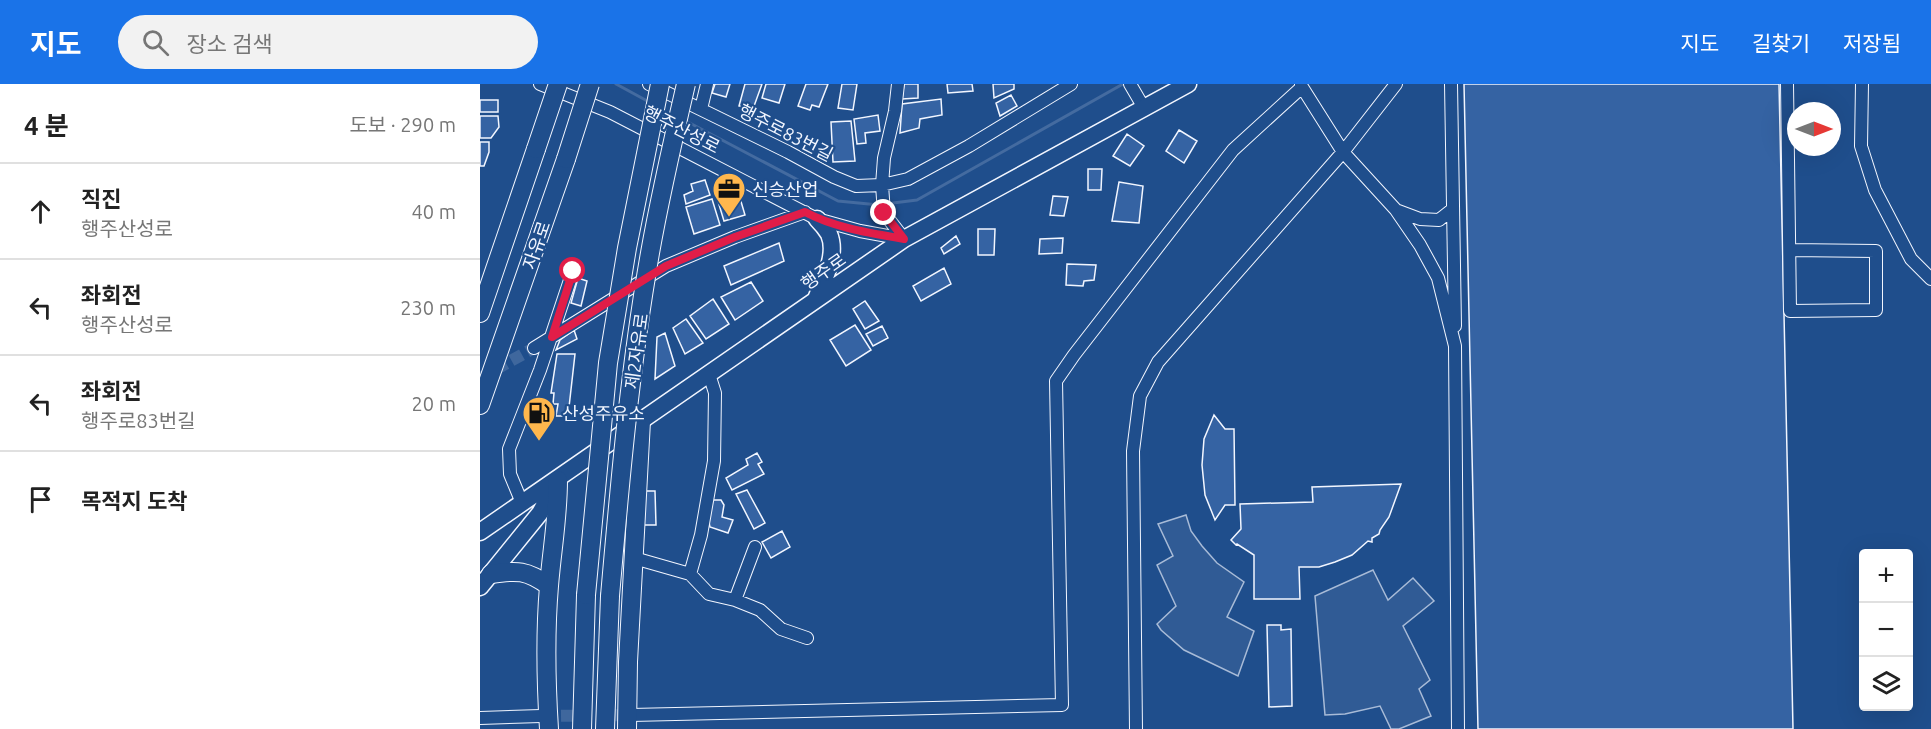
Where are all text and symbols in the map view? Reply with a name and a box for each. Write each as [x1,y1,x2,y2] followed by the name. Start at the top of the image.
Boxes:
[118,15,538,69] search box
[139,26,172,59] icon: search
[30,28,82,59] text: 지도
[187,31,273,56] text: 장소 검색
[1680,31,1719,55] text: 지도
[1752,31,1810,55] text: 길찾기
[1843,31,1901,55] text: 저장됨
[736,100,836,164] street label: 행주로83번길
[641,101,723,157] street label: 행주산성로
[1787,102,1841,156] north arrow
[24,111,69,140] text: 4 분
[349,113,456,136] text: 도보 · 290 m
[711,171,747,218] office icon: 신승산업
[752,179,818,199] place label: 신승산업
[81,186,121,211] text: 직진
[24,195,57,228] icon: ahead
[870,199,896,225] route end
[412,200,456,223] text: 40 m
[81,217,173,240] text: 행주산성로
[518,218,554,272] street label: 자유로
[797,249,849,293] street label: 행주로
[559,257,585,283] route start
[81,282,142,307] text: 좌회전
[24,291,57,324] icon: left
[400,296,456,319] text: 230 m
[621,312,651,390] street label: 제2자유로
[81,313,173,336] text: 행주산성로
[81,378,142,403] text: 좌회전
[24,387,57,420] icon: left
[412,392,456,415] text: 20 m
[521,395,557,442] fuel station icon: 산성주유소
[562,403,645,423] place label: 산성주유소
[81,409,196,432] text: 행주로83번길
[24,483,57,516] icon: arrive
[81,488,187,513] text: 목적지 도착
[1859,549,1913,711] map controls
[1859,549,1913,603] button: +
[1859,603,1913,657] button: −
[1859,657,1913,711] button: layers

